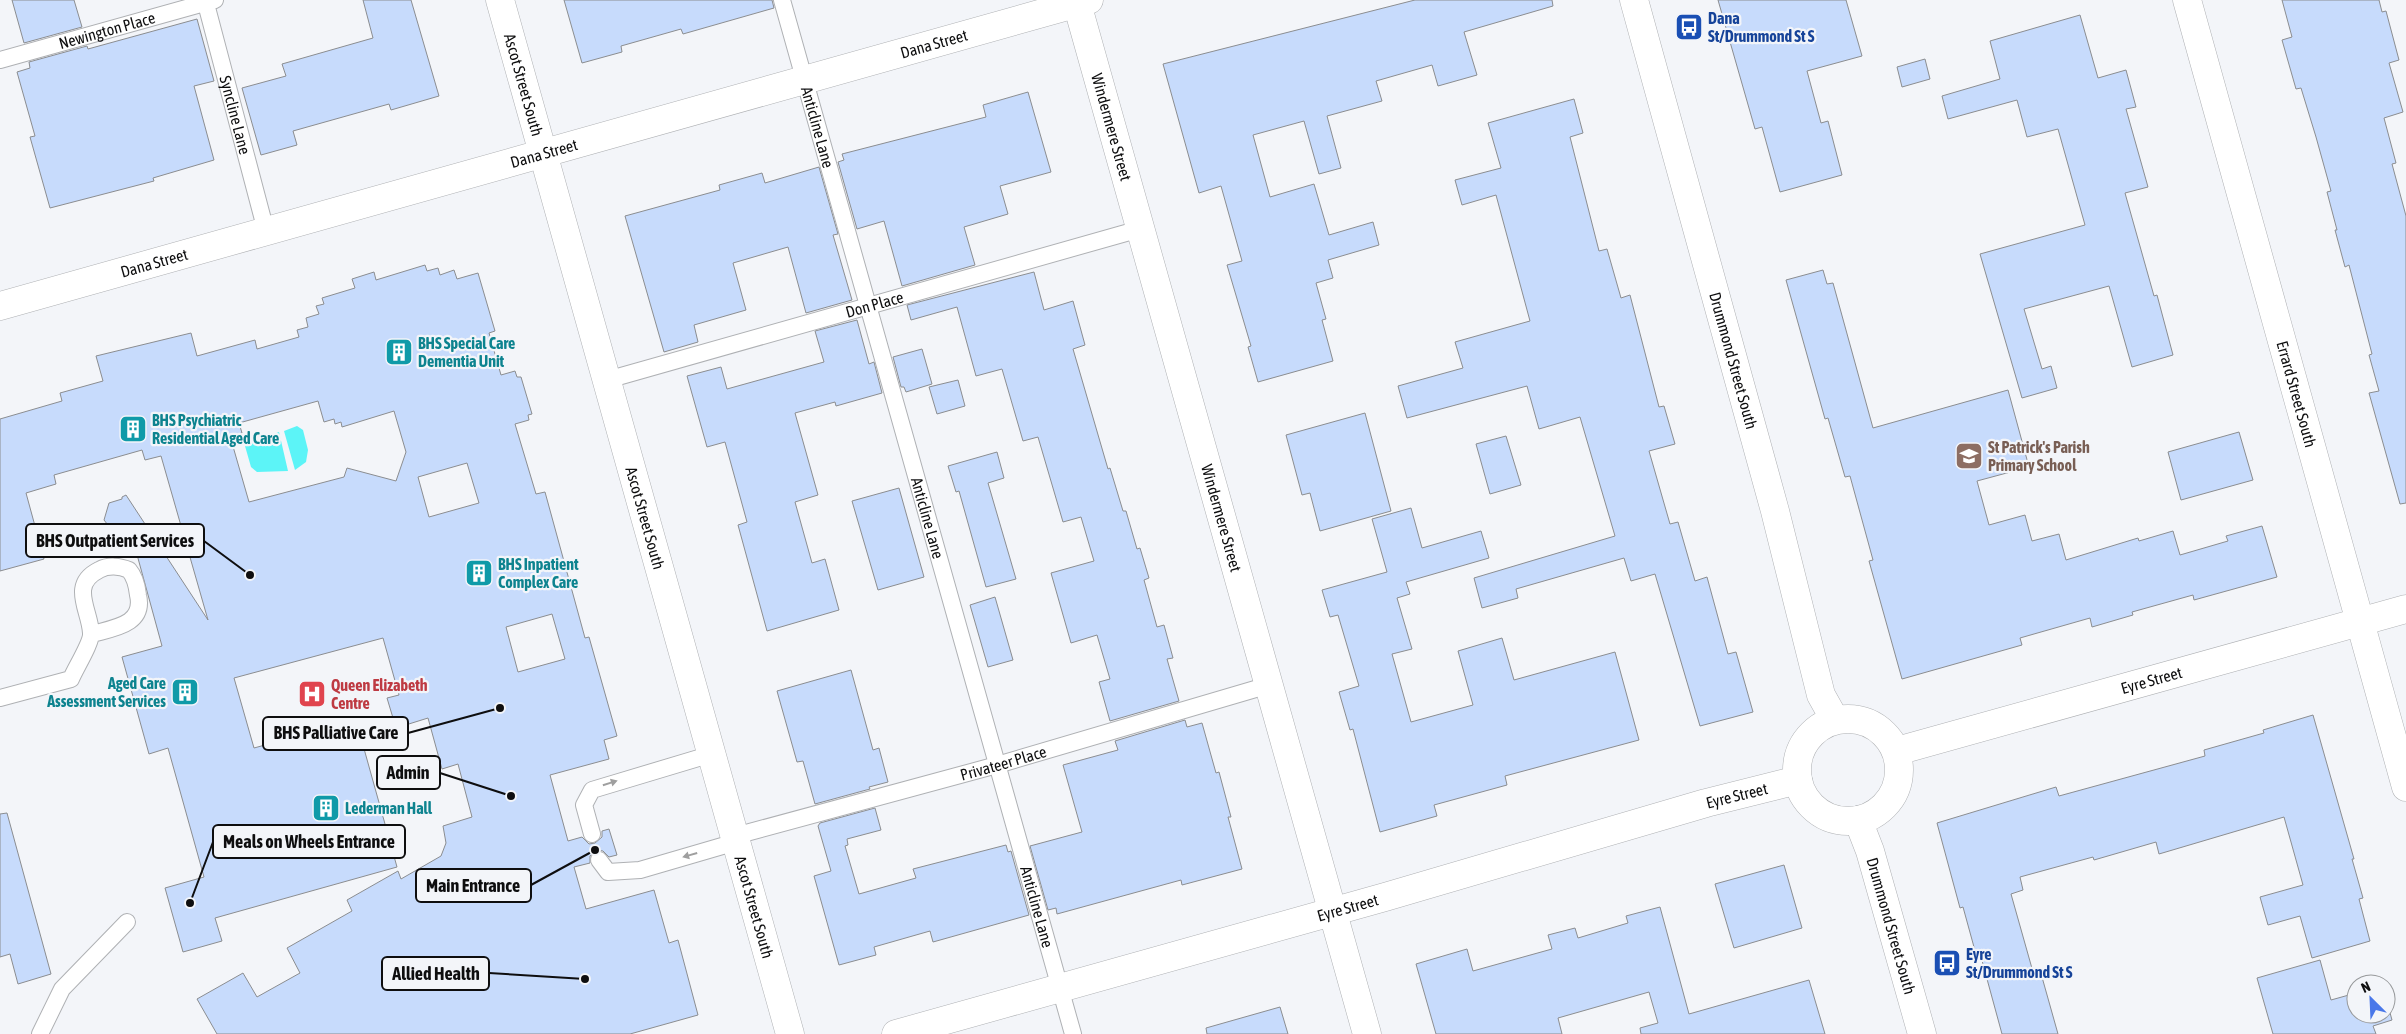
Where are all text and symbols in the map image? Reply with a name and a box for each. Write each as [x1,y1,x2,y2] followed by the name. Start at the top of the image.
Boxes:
[57,8,157,52] street label: Newington Place
[1708,9,1815,45] place label: Dana St/Drummond St S
[1674,12,1704,42] bus stop icon: Dana St/Drummond St S
[898,25,970,62] street label: Dana Street
[501,32,547,138] street label: Ascot Street South
[1088,71,1136,183] street label: Windermere Street
[216,74,254,156] street label: Syncline Lane
[798,84,838,170] street label: Anticline Lane
[508,135,580,171] street label: Dana Street
[118,245,190,281] street label: Dana Street
[844,287,905,321] street label: Don Place
[1706,290,1761,431] street label: Drummond Street South
[418,334,515,370] place label: BHS Special Care Dementia Unit
[384,337,414,367] building icon: BHS Special Care Dementia Unit
[2273,339,2320,449] street label: Errard Street South
[152,411,279,447] place label: BHS Psychiatric Residential Aged Care
[118,414,148,444] building icon: BHS Psychiatric Residential Aged Care
[1988,438,2090,474] place label: St Patrick's Parish Primary School
[1954,441,1984,471] school or university icon: St Patrick's Parish Primary School
[1198,462,1246,574] street label: Windermere Street
[622,465,668,571] street label: Ascot Street South
[908,475,948,561] street label: Anticline Lane
[26,524,204,557] callout: BHS Outpatient Services
[36,530,195,551] text: BHS Outpatient Services
[498,555,579,591] place label: BHS Inpatient Complex Care
[464,558,494,588] building icon: BHS Inpatient Complex Care
[2119,663,2184,697] street label: Eyre Street
[46,674,166,710] place label: Aged Care Assessment Services
[331,676,428,712] place label: Queen Elizabeth Centre
[170,677,200,707] building icon: Aged Care Assessment Services
[297,679,327,709] hospital icon: Queen Elizabeth Centre
[263,717,408,750] callout: BHS Palliative Care
[273,722,399,743] text: BHS Palliative Care
[958,742,1048,784] street label: Privateer Place
[377,756,440,789] callout: Admin
[385,762,430,783] text: Admin
[602,779,617,787] one-way arrow
[1704,779,1770,812] street label: Eyre Street
[311,793,341,823] building icon: Lederman Hall
[345,799,433,817] place label: Lederman Hall
[213,825,405,858] callout: Meals on Wheels Entrance
[223,831,395,852] text: Meals on Wheels Entrance
[682,852,697,860] one-way arrow
[731,854,777,960] street label: Ascot Street South
[1863,855,1919,996] street label: Drummond Street South
[1017,864,1057,949] street label: Anticline Lane
[416,869,531,902] callout: Main Entrance
[426,875,520,896] text: Main Entrance
[1315,890,1381,925] street label: Eyre Street
[1966,945,2073,981] place label: Eyre St/Drummond St S
[1932,948,1962,978] bus stop icon: Eyre St/Drummond St S
[382,957,489,990] callout: Allied Health
[391,963,480,984] text: Allied Health
[2346,974,2396,1024] north arrow
[2359,978,2373,996] text: N

